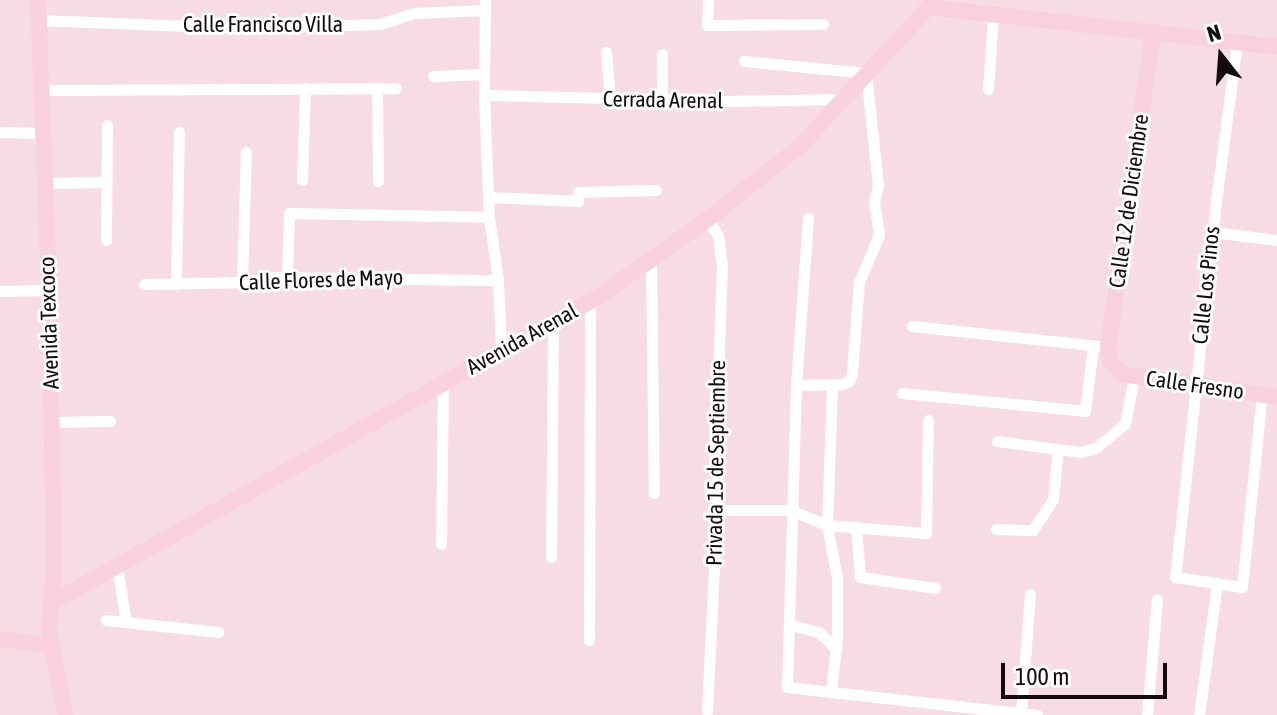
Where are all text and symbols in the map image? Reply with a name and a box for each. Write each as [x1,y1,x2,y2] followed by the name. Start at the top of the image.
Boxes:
[183,12,343,38] street label: Calle Francisco Villa
[1181,16,1261,96] north arrow
[1204,19,1224,47] text: N
[603,86,723,114] street label: Cerrada Arenal
[1104,113,1154,289] street label: Calle 12 de Diciembre
[1187,225,1225,345] street label: Calle Los Pinos
[33,256,65,390] street label: Avenida Texcoco
[238,264,404,296] street label: Calle Flores de Mayo
[462,298,582,380] street label: Avenida Arenal
[701,360,731,566] street label: Privada 15 de Septiembre
[1145,365,1245,405] street label: Calle Fresno
[1005,647,1171,697] scale bar
[1015,663,1069,690] text: 100 m

